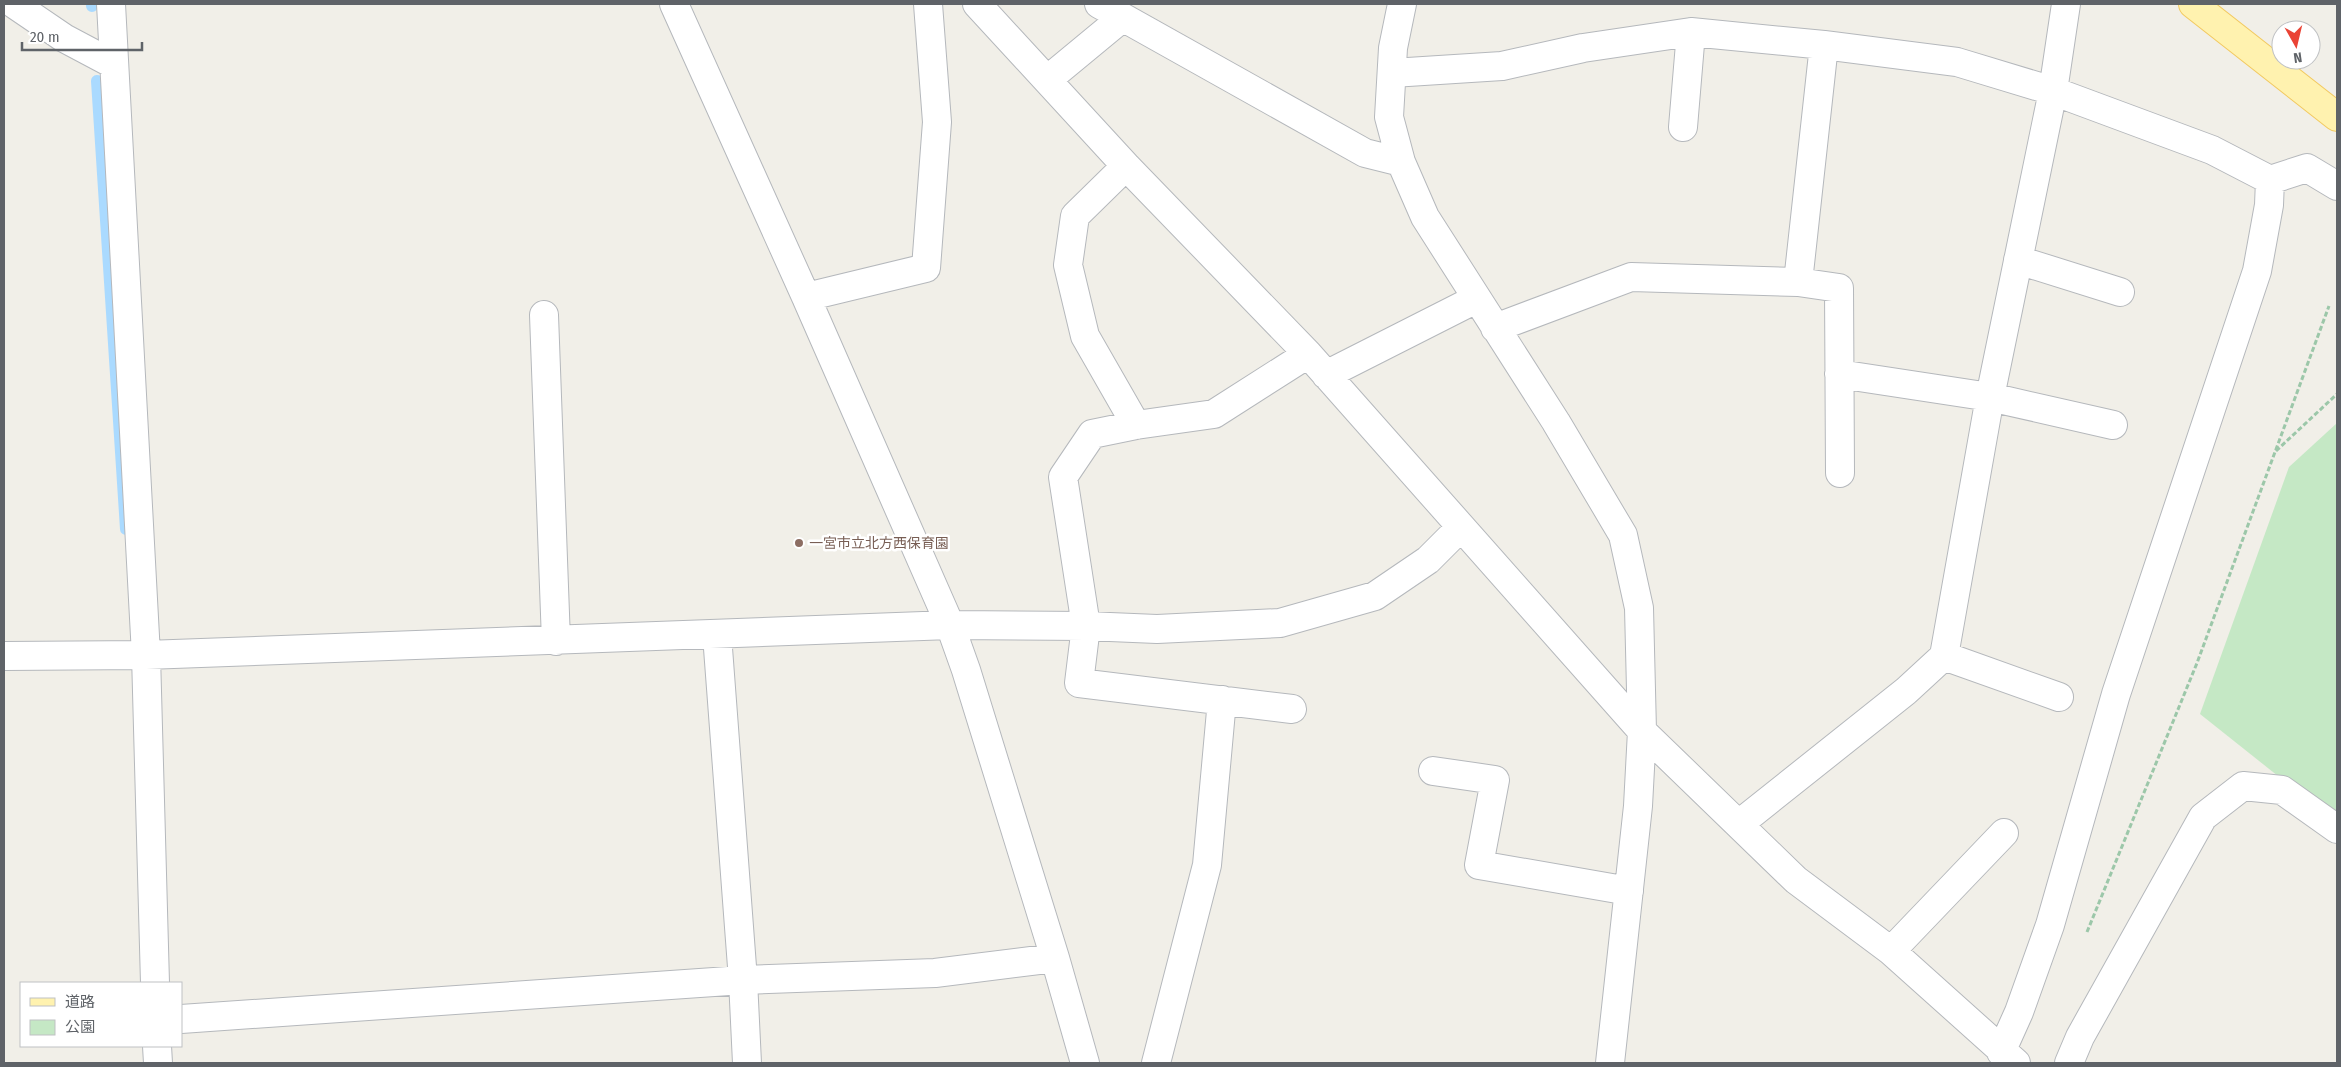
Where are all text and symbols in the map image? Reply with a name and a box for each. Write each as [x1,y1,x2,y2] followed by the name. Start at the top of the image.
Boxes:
[22,20,142,52] scale bar
[2271,20,2321,70] north arrow
[30,28,60,46] text: 20 m
[2292,48,2303,66] text: N
[809,535,949,552] place label: 一宮市立北方西保育園
[793,537,805,549] marker: 一宮市立北方西保育園
[20,982,182,1047] legend
[65,993,95,1011] text: 道路
[65,1018,95,1036] text: 公園

